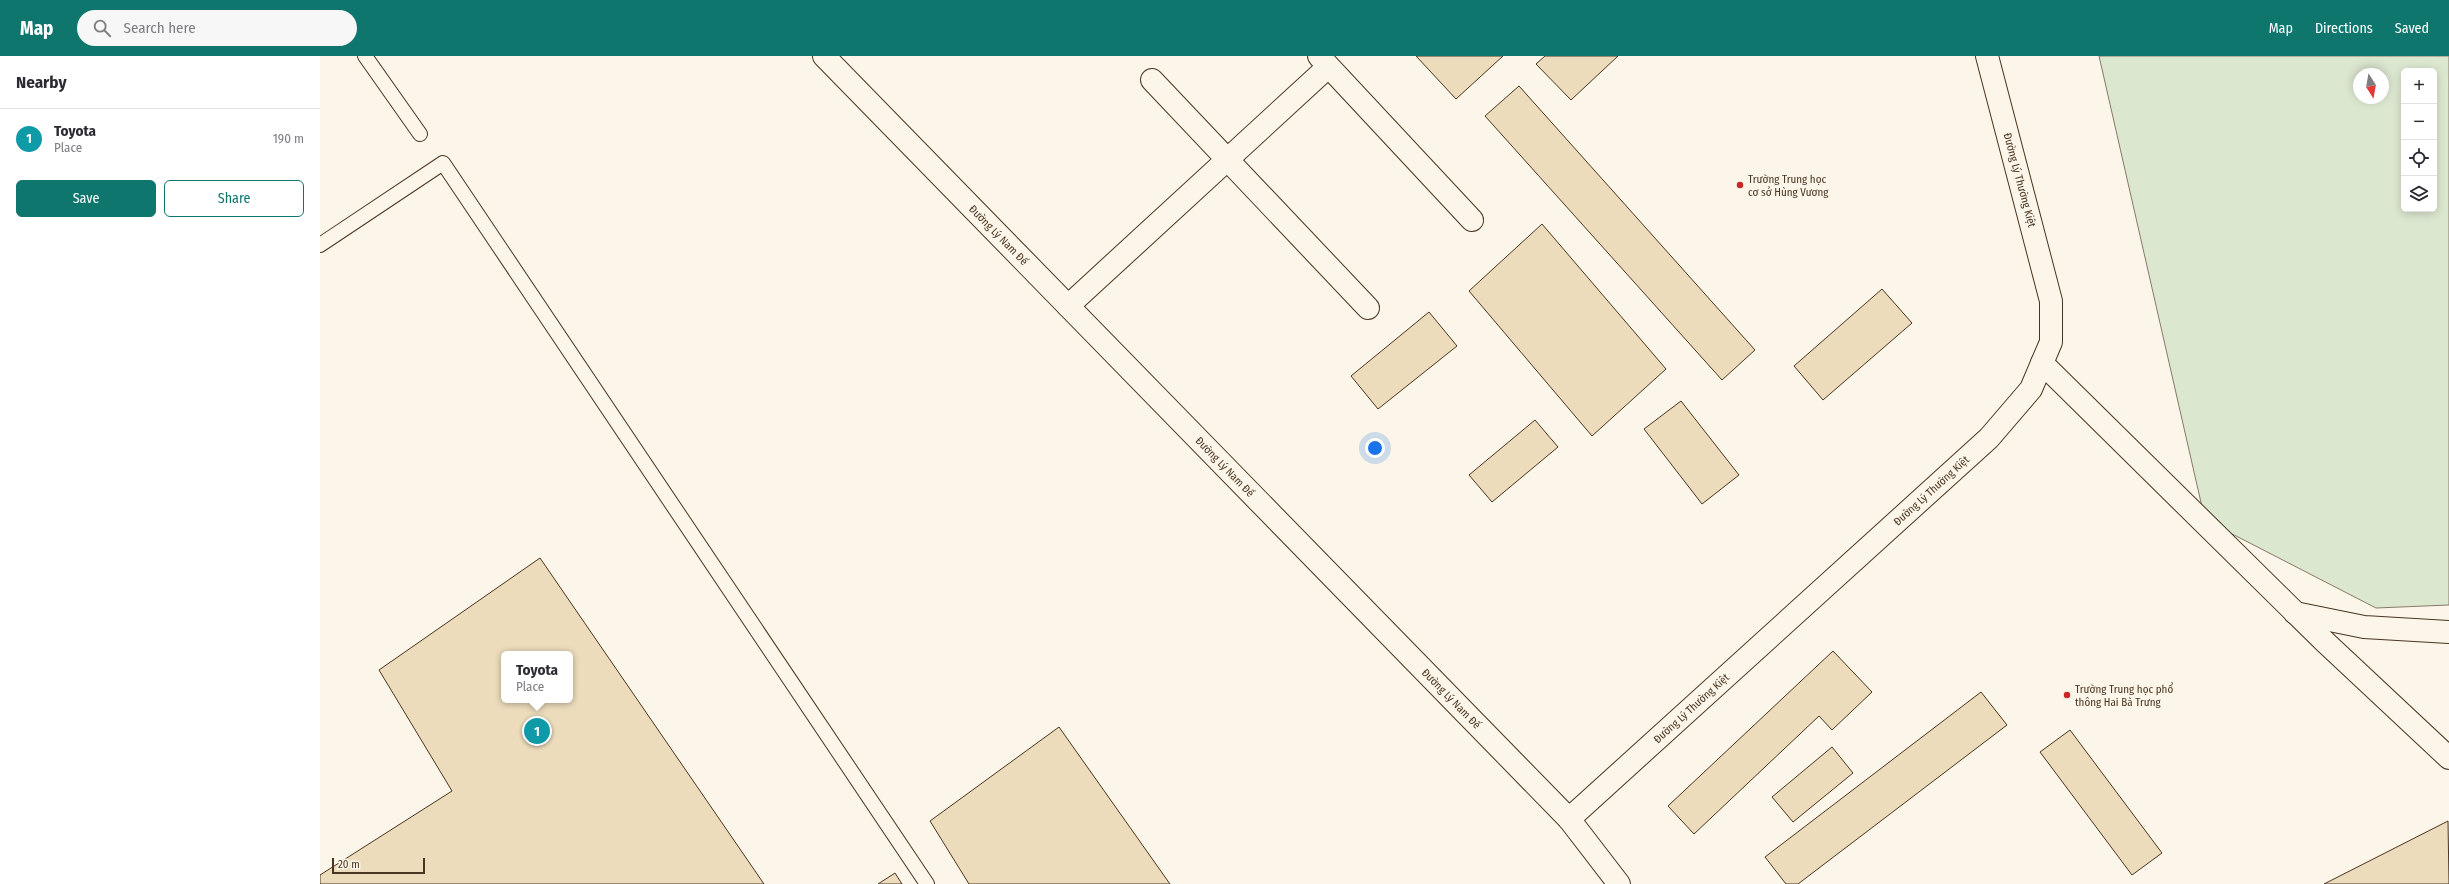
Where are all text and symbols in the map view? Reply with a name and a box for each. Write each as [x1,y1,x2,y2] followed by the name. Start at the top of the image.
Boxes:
[77,10,357,46] search box
[20,17,53,40] text: Map
[91,17,113,39] icon: search
[123,19,196,37] text: Search here
[2269,20,2293,37] text: Map
[2315,20,2373,37] text: Directions
[2395,20,2429,37] text: Saved
[2353,68,2389,104] north arrow
[2401,68,2437,212] map controls
[2401,68,2437,104] button: +
[16,72,67,93] text: Nearby
[2401,104,2437,140] button: −
[54,122,96,140] text: Toyota
[26,131,32,146] text: 1
[273,131,304,146] text: 190 m
[2001,131,2039,229] street label: Đường Lý Thường Kiệt
[54,140,82,155] text: Place
[2401,140,2437,176] button: locate
[1748,173,1829,199] place label: Trường Trung học cơ sở Hùng Vương
[2401,176,2437,212] button: layers
[16,180,156,217] button: Save
[164,180,304,217] button: Share
[1735,180,1745,190] marker: Trường Trung học cơ sở Hùng Vương
[966,203,1031,268] street label: Đường Lý Nam Đế
[1193,434,1257,500] street label: Đường Lý Nam Đế
[1365,438,1385,458] your location
[1891,453,1972,528] street label: Đường Lý Thường Kiệt
[501,651,573,703] popup
[516,661,558,679] text: Toyota
[1419,666,1484,732] street label: Đường Lý Nam Đế
[1651,671,1732,746] street label: Đường Lý Thường Kiệt
[516,679,544,694] text: Place
[2075,682,2173,709] place label: Trường Trung học phổ thông Hai Bà Trưng
[2062,690,2072,700] marker: Trường Trung học phổ thông Hai Bà Trưng
[524,716,550,746] pin: 1
[332,856,425,875] scale bar
[338,858,360,871] text: 20 m

